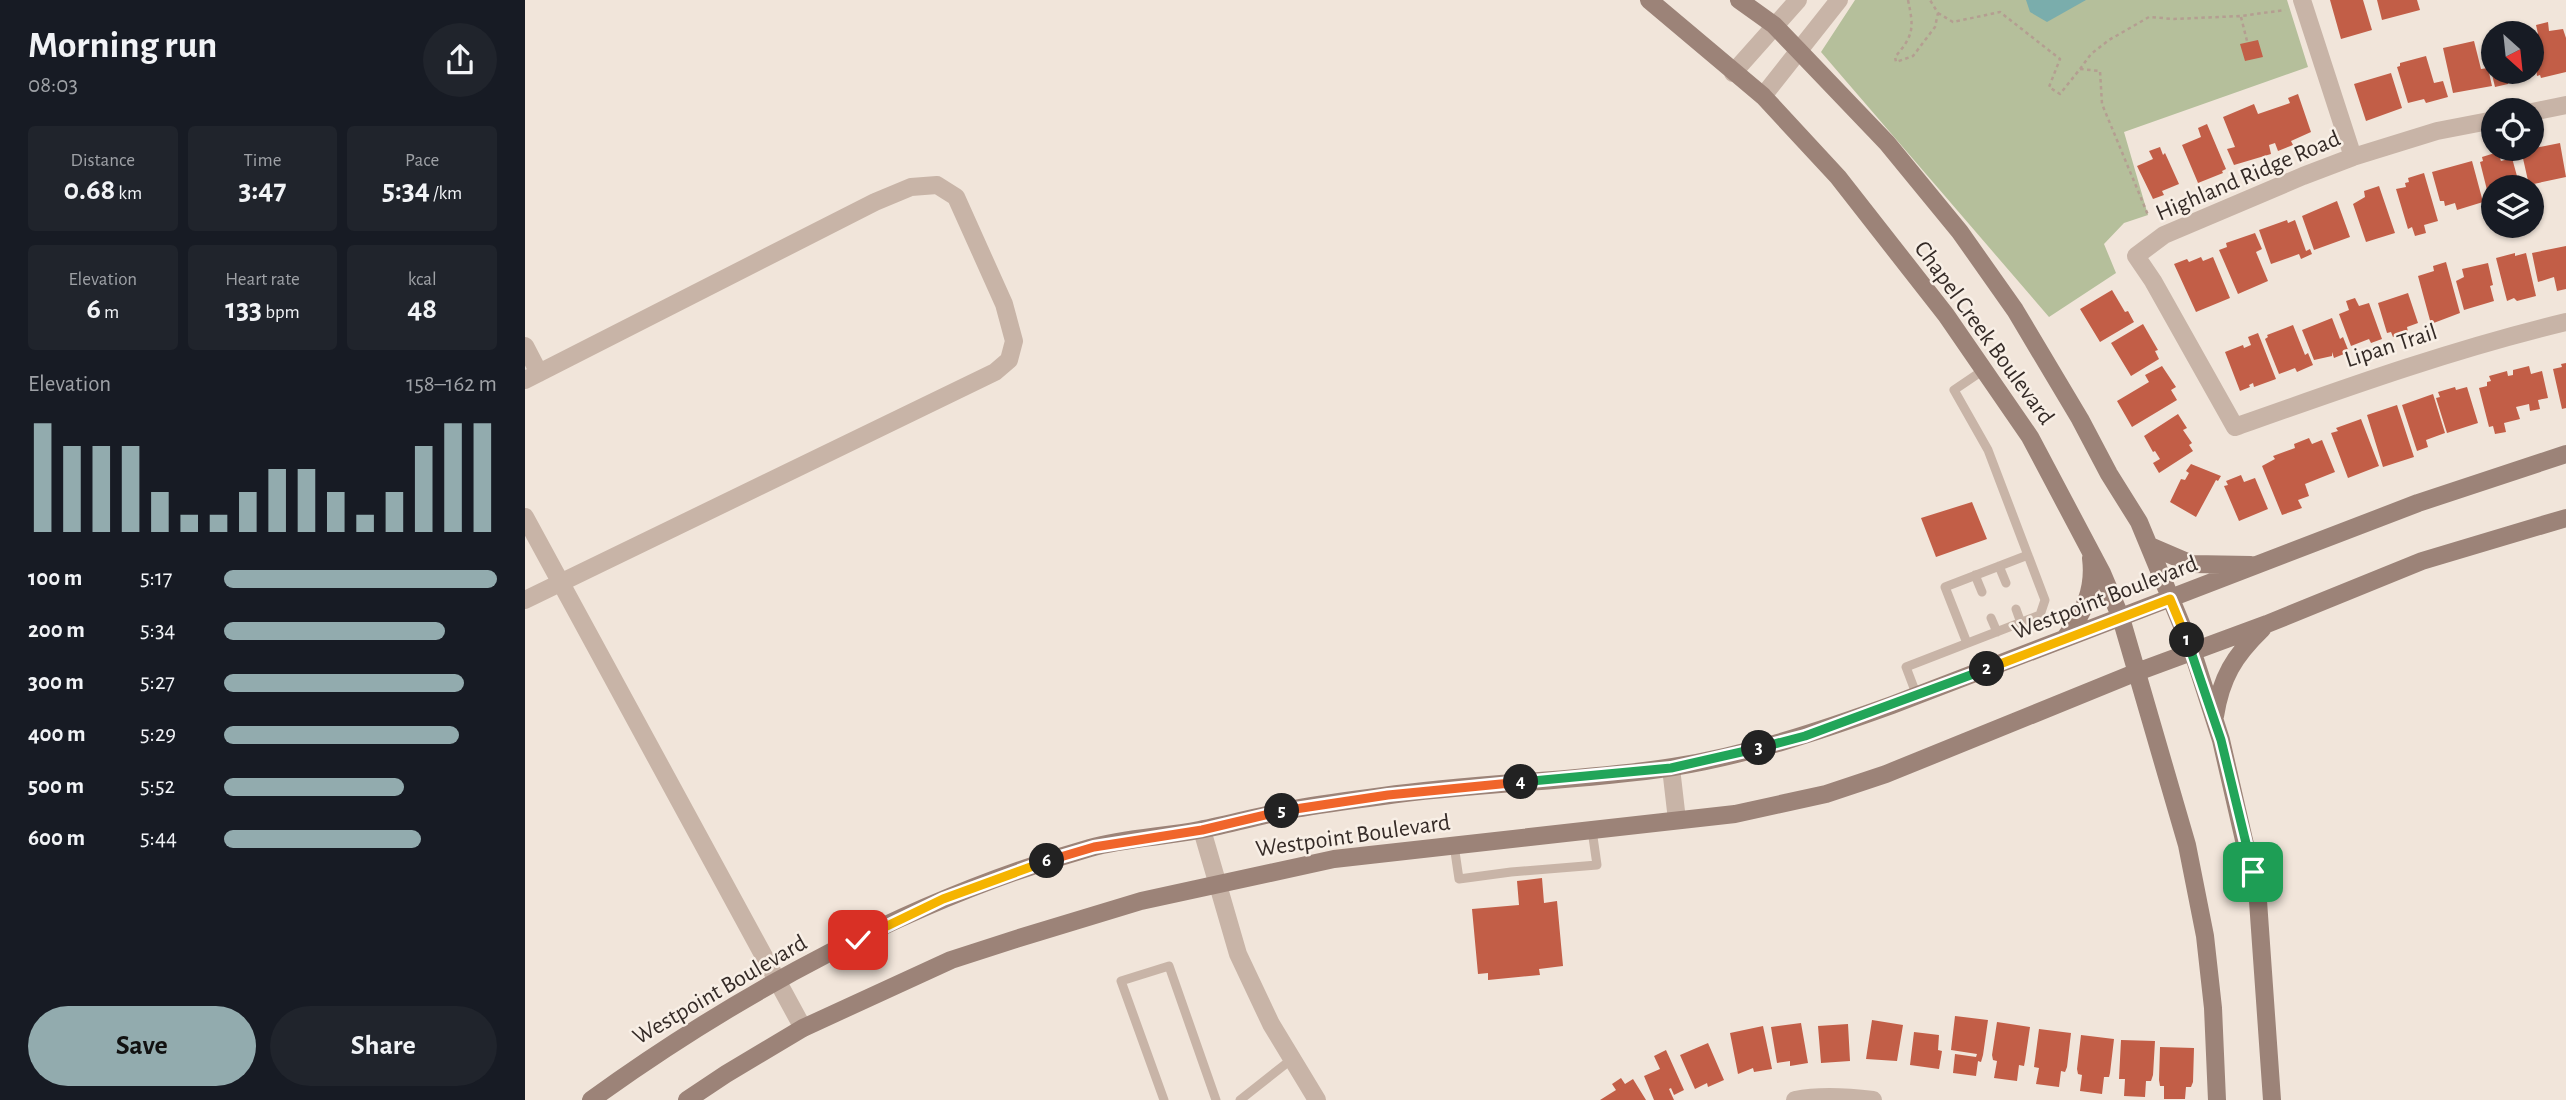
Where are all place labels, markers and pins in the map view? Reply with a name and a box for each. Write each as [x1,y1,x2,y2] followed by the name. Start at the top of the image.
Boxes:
[2169,622,2205,658] pin: 1
[1969,652,2005,686] pin: 2
[1741,730,1777,766] pin: 3
[1503,764,1539,800] pin: 4
[1265,794,1299,828] pin: 5
[2223,842,2283,902] pin
[1029,844,1065,878] pin: 6
[828,910,888,970] pin

